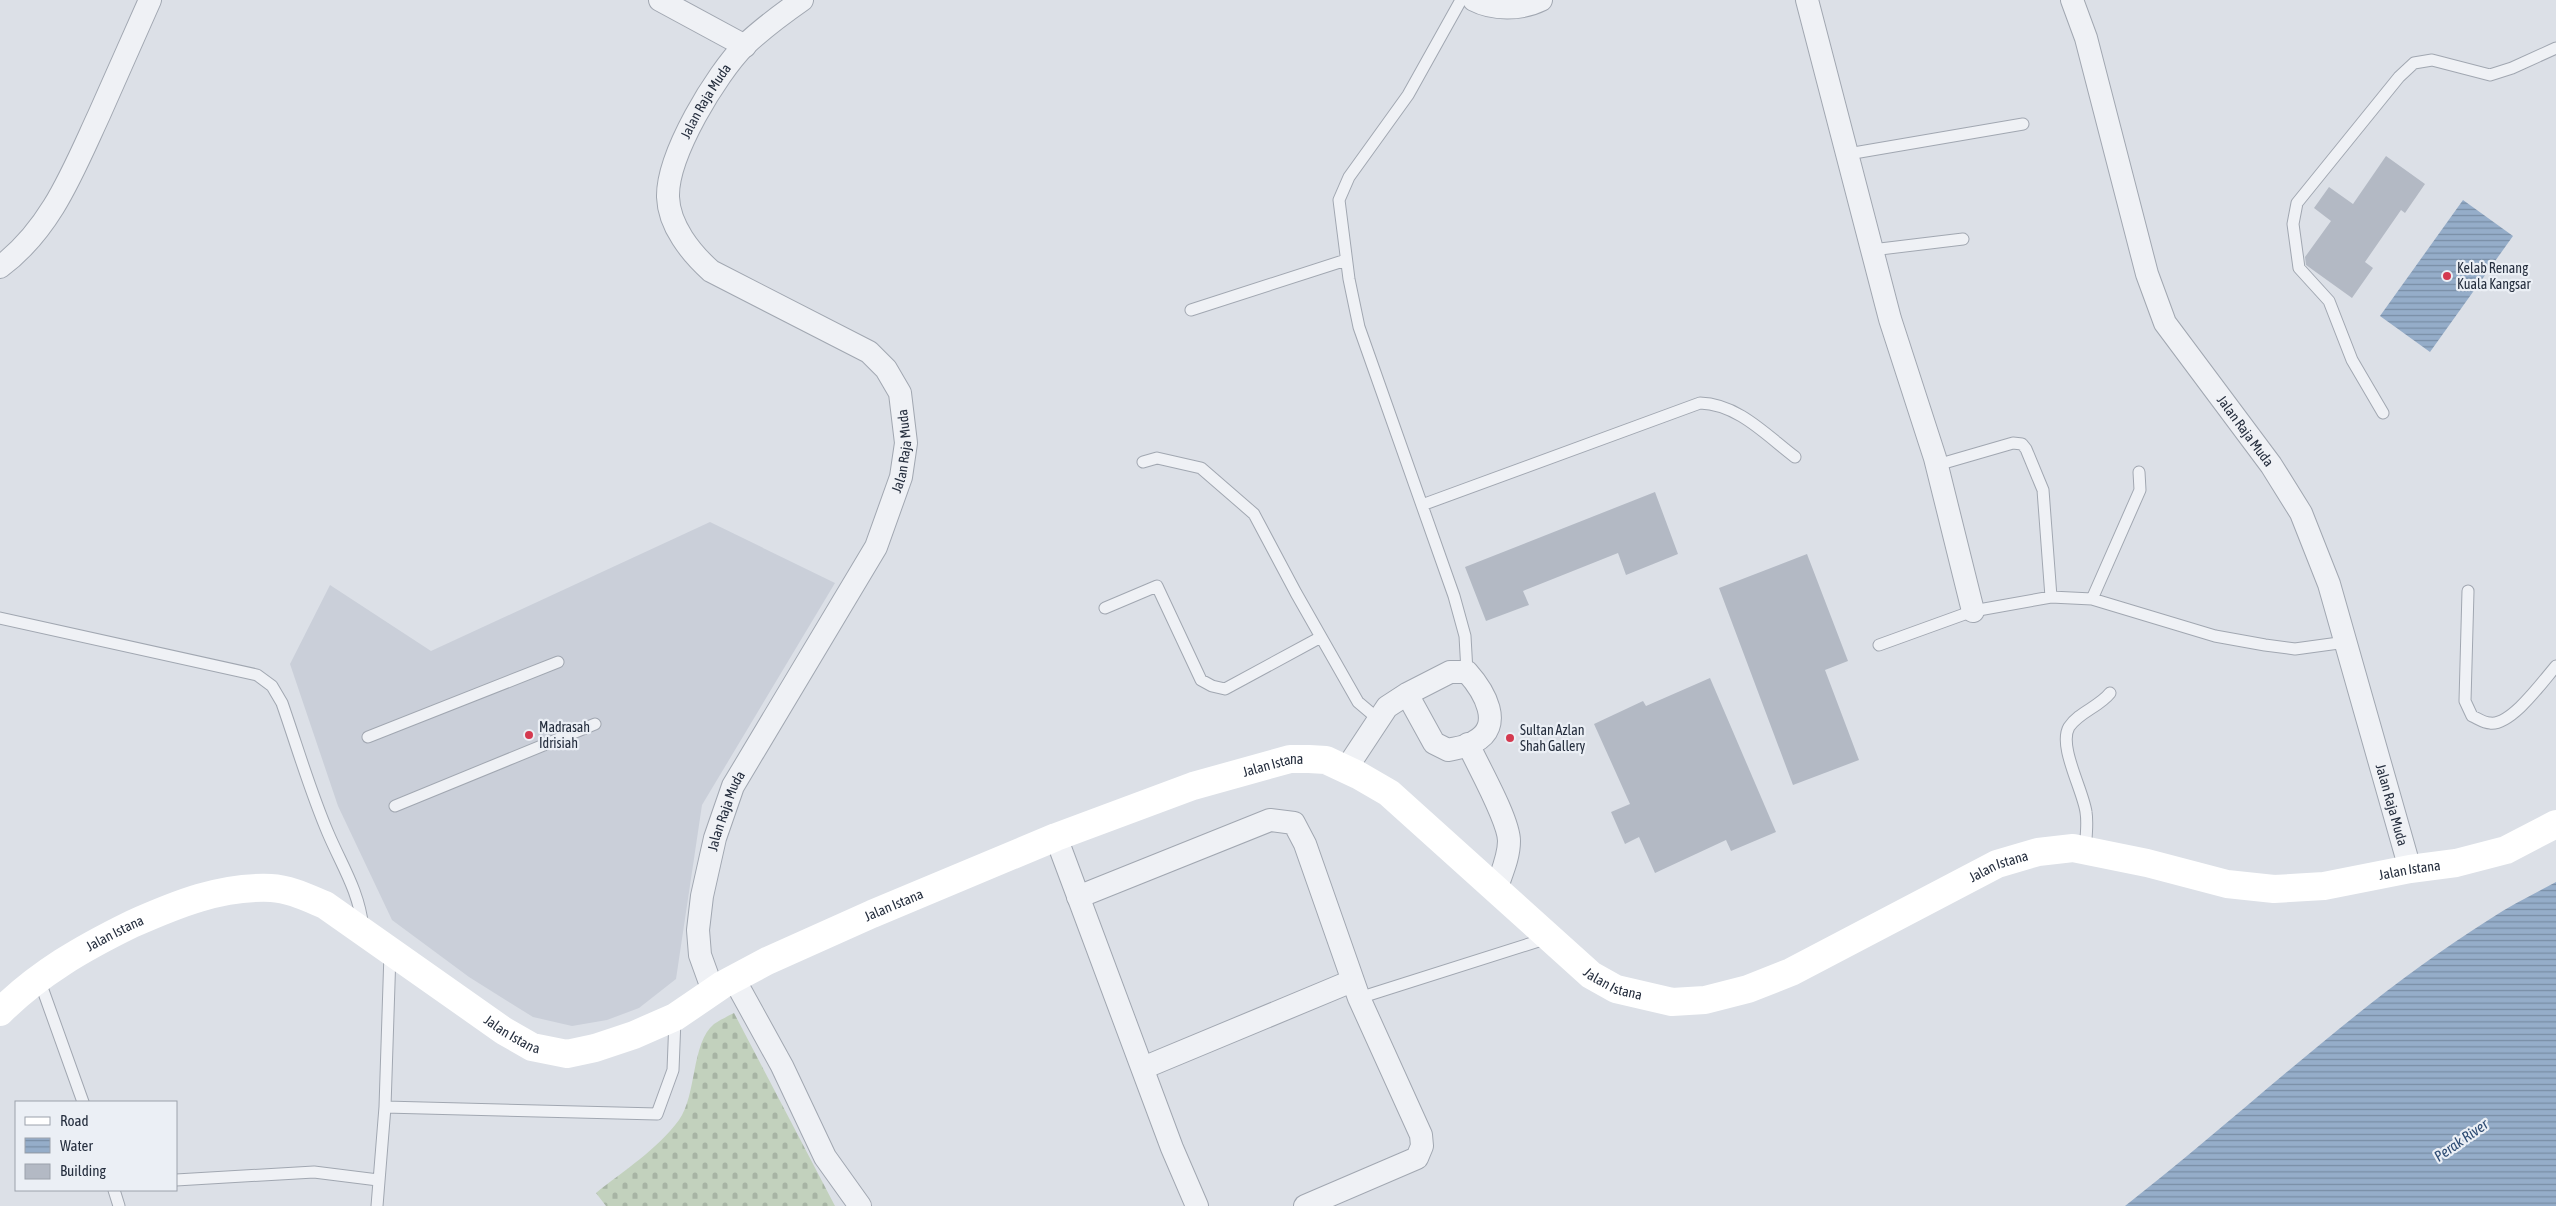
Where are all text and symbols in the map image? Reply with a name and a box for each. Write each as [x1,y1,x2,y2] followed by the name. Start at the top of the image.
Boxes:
[677,60,734,141] street label: Jalan Raja Muda
[2457,260,2531,292] place label: Kelab Renang Kuala Kangsar
[2441,270,2453,282] marker: Kelab Renang Kuala Kangsar
[2214,392,2277,469] street label: Jalan Raja Muda
[888,408,914,495] street label: Jalan Raja Muda
[539,719,590,751] place label: Madrasah Idrisiah
[1520,722,1586,754] place label: Sultan Azlan Shah Gallery
[523,729,535,741] marker: Madrasah Idrisiah
[1504,732,1516,744] marker: Sultan Azlan Shah Gallery
[1241,751,1303,780] street label: Jalan Istana
[2372,762,2411,847] street label: Jalan Raja Muda
[704,768,748,853] street label: Jalan Raja Muda
[1966,847,2030,885] street label: Jalan Istana
[2377,857,2441,883] street label: Jalan Istana
[862,886,926,924] street label: Jalan Istana
[83,912,146,954] street label: Jalan Istana
[1580,964,1644,1003] street label: Jalan Istana
[481,1012,541,1056] street label: Jalan Istana
[15,1101,178,1191] legend
[60,1112,89,1129] text: Road
[2431,1115,2492,1165] water label: Perak River
[60,1137,93,1154] text: Water
[60,1162,106,1179] text: Building

